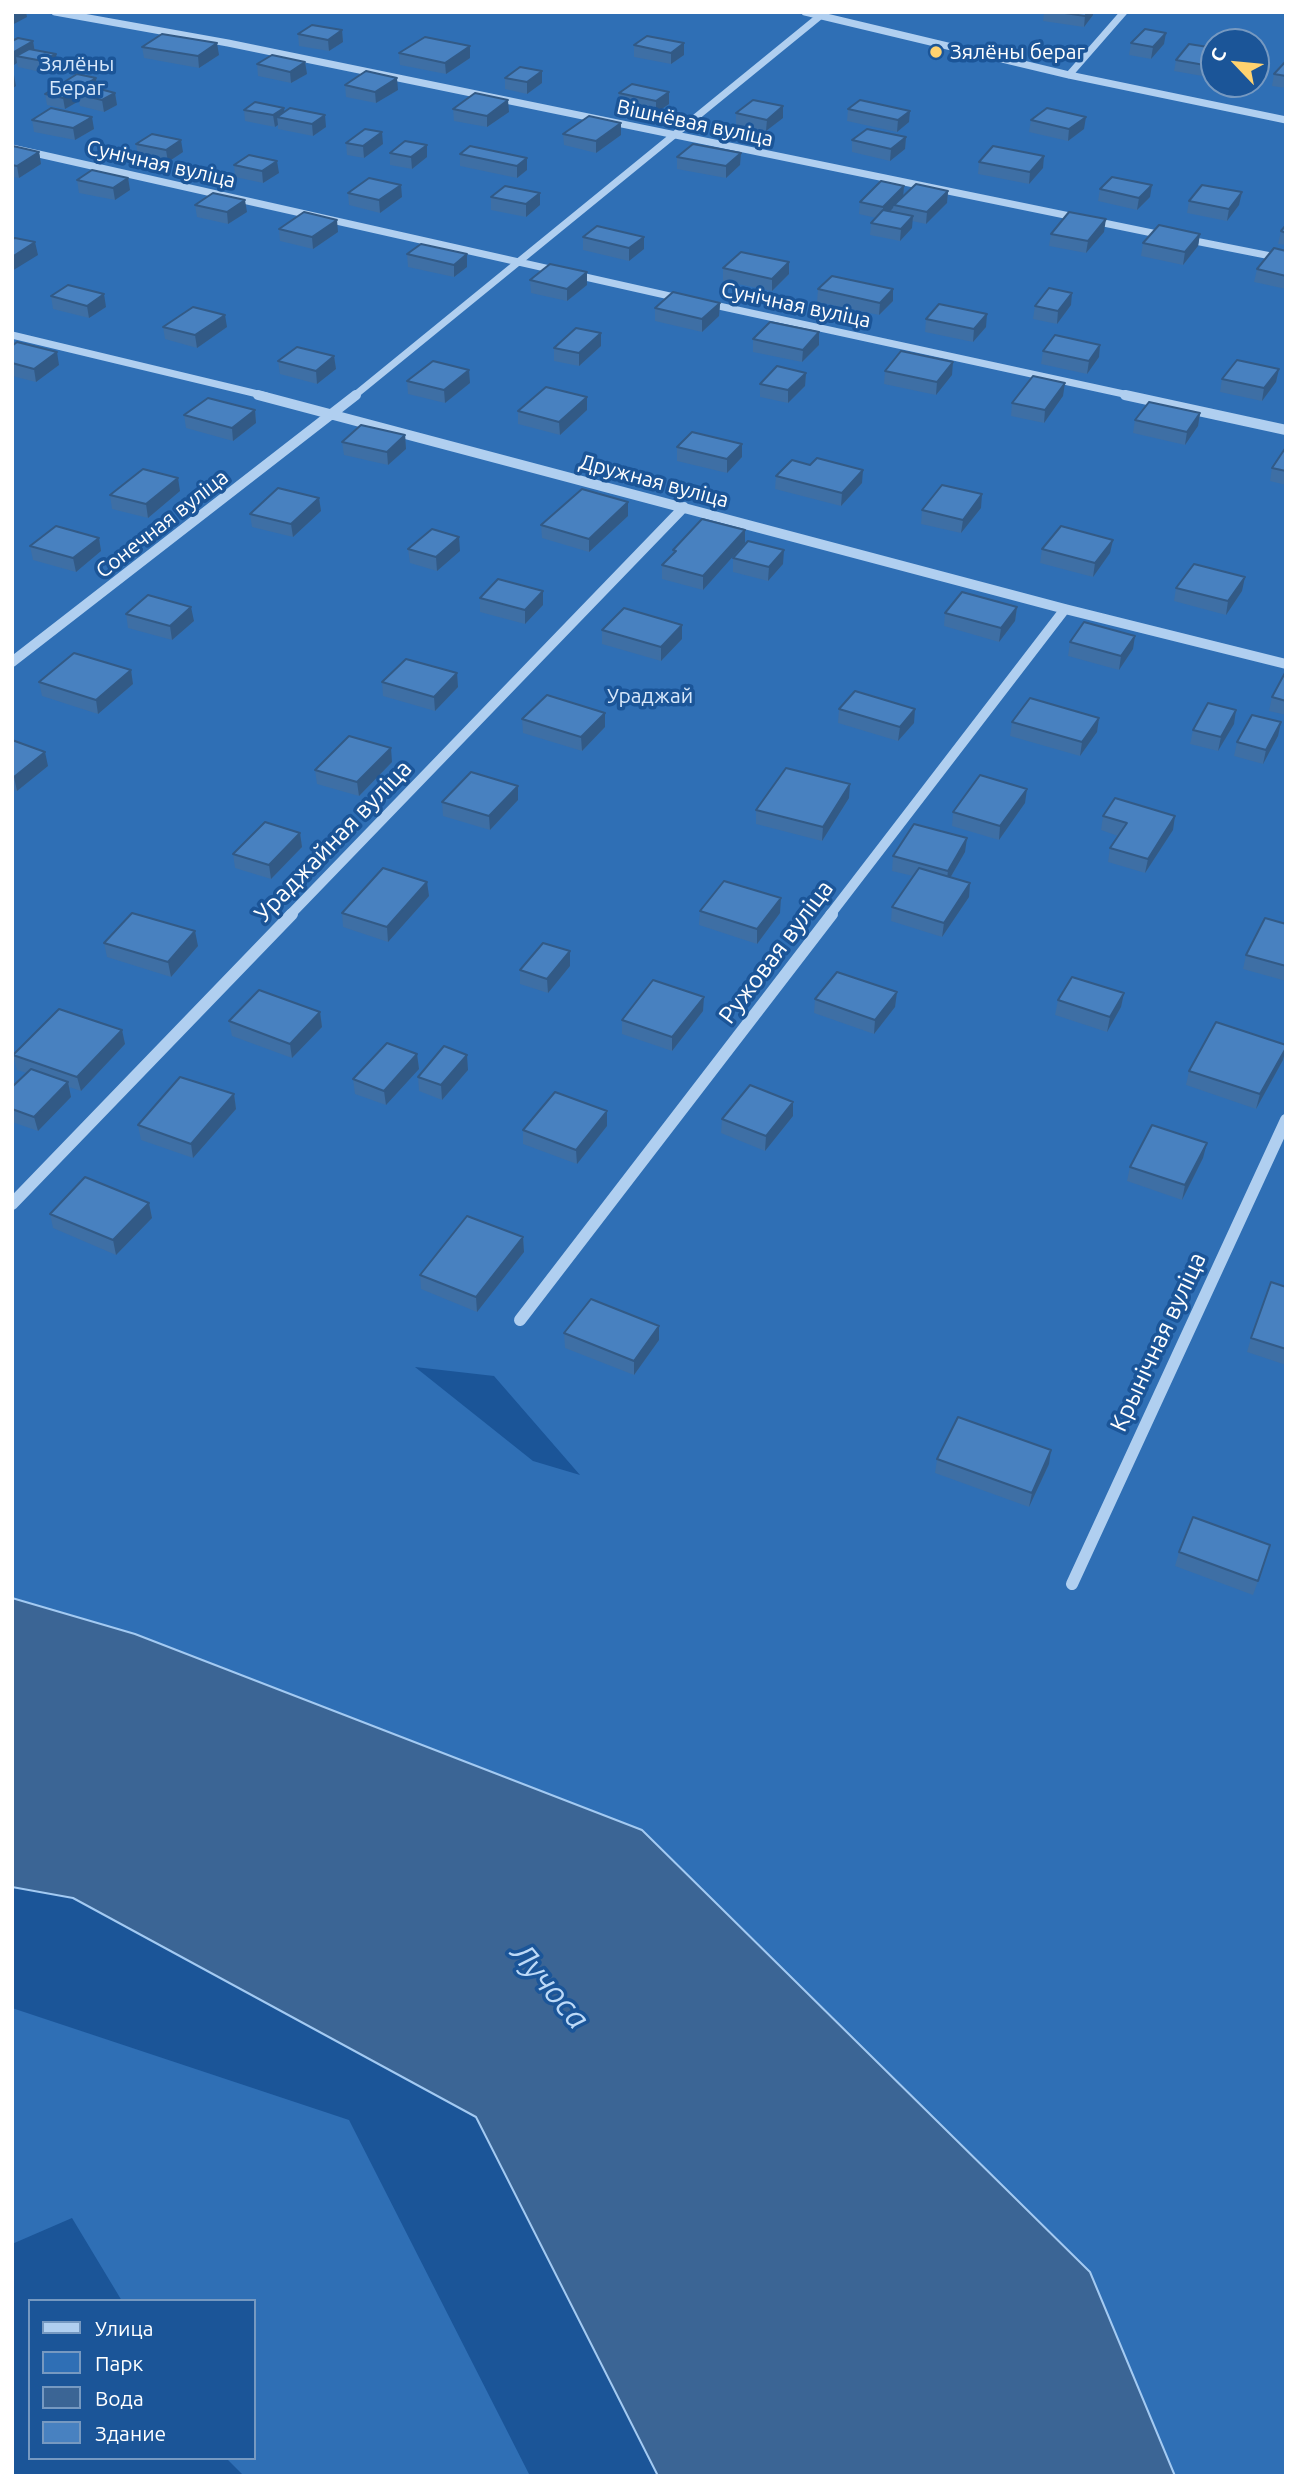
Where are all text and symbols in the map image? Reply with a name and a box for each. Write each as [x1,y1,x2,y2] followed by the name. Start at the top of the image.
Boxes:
[1200,28,1270,98] north arrow
[950,39,1085,65] place label: Зялёны бераг
[928,44,944,60] marker: Зялёны бераг
[1205,44,1230,65] text: С
[40,51,114,101] park label: Зялёны Бераг
[614,94,776,152] street label: Вішнёвая вуліца
[84,135,238,193] street label: Сунічная вуліца
[719,277,873,333] street label: Сунічная вуліца
[577,449,731,513] street label: Дружная вуліца
[91,465,233,583] street label: Сонечная вуліца
[607,683,693,709] park label: Ураджай
[248,754,418,928] street label: Ураджайная вуліца
[713,875,839,1029] street label: Ружовая вуліца
[1104,1248,1212,1436] street label: Крынічная вуліца
[503,1935,597,2037] water label: Лучоса
[28,2299,256,2460] legend
[95,2316,153,2340] text: Улица
[95,2351,143,2375] text: Парк
[95,2386,144,2410] text: Вода
[95,2421,166,2445] text: Здание

